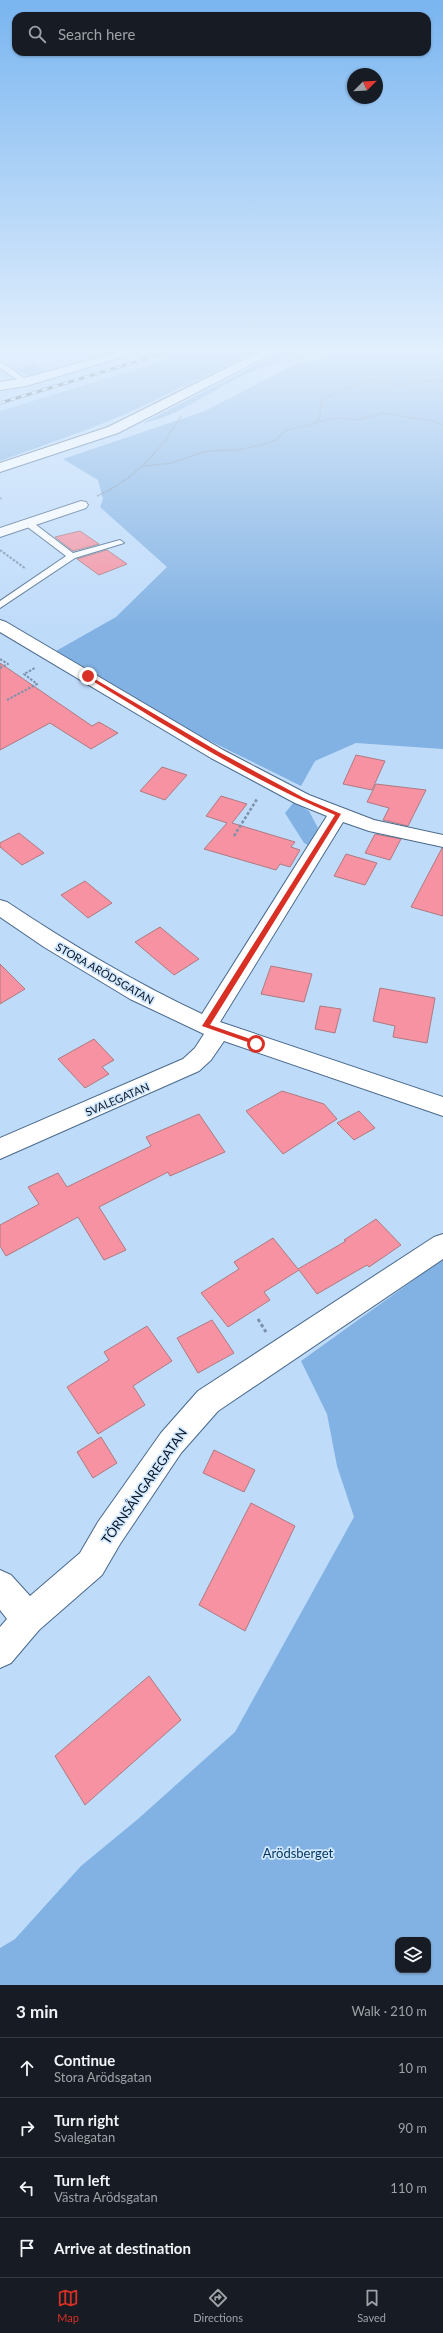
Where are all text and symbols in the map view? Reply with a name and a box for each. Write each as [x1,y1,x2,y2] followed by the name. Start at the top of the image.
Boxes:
[12,12,431,56] search box
[26,23,48,45] icon: search
[58,25,135,43] text: Search here
[347,68,383,104] north arrow
[79,667,97,685] route end
[54,940,156,1006] street label: STORA ARÖDSGATAN
[247,1035,265,1053] route start
[83,1080,151,1118] street label: SVALEGATAN
[98,1425,190,1547] street label: TÖRNSÅNGAREGATAN
[263,1845,334,1861] park label: Arödsberget
[395,1937,431,1973] map controls
[395,1937,431,1973] button: layers
[16,2001,58,2022] text: 3 min
[351,2003,427,2019] text: Walk · 210 m
[54,2051,115,2069] text: Continue
[16,2057,38,2079] icon: ahead
[398,2060,427,2076] text: 10 m
[54,2069,152,2085] text: Stora Arödsgatan
[54,2111,119,2129] text: Turn right
[16,2117,38,2139] icon: right
[398,2120,427,2136] text: 90 m
[54,2129,115,2145] text: Svalegatan
[54,2171,110,2189] text: Turn left
[16,2177,38,2199] icon: left
[390,2180,427,2196] text: 110 m
[54,2189,158,2205] text: Västra Arödsgatan
[16,2237,38,2259] icon: arrive
[54,2239,191,2257] text: Arrive at destination
[57,2287,79,2324] tab: Map
[193,2287,243,2324] tab: Directions
[357,2287,386,2324] tab: Saved

